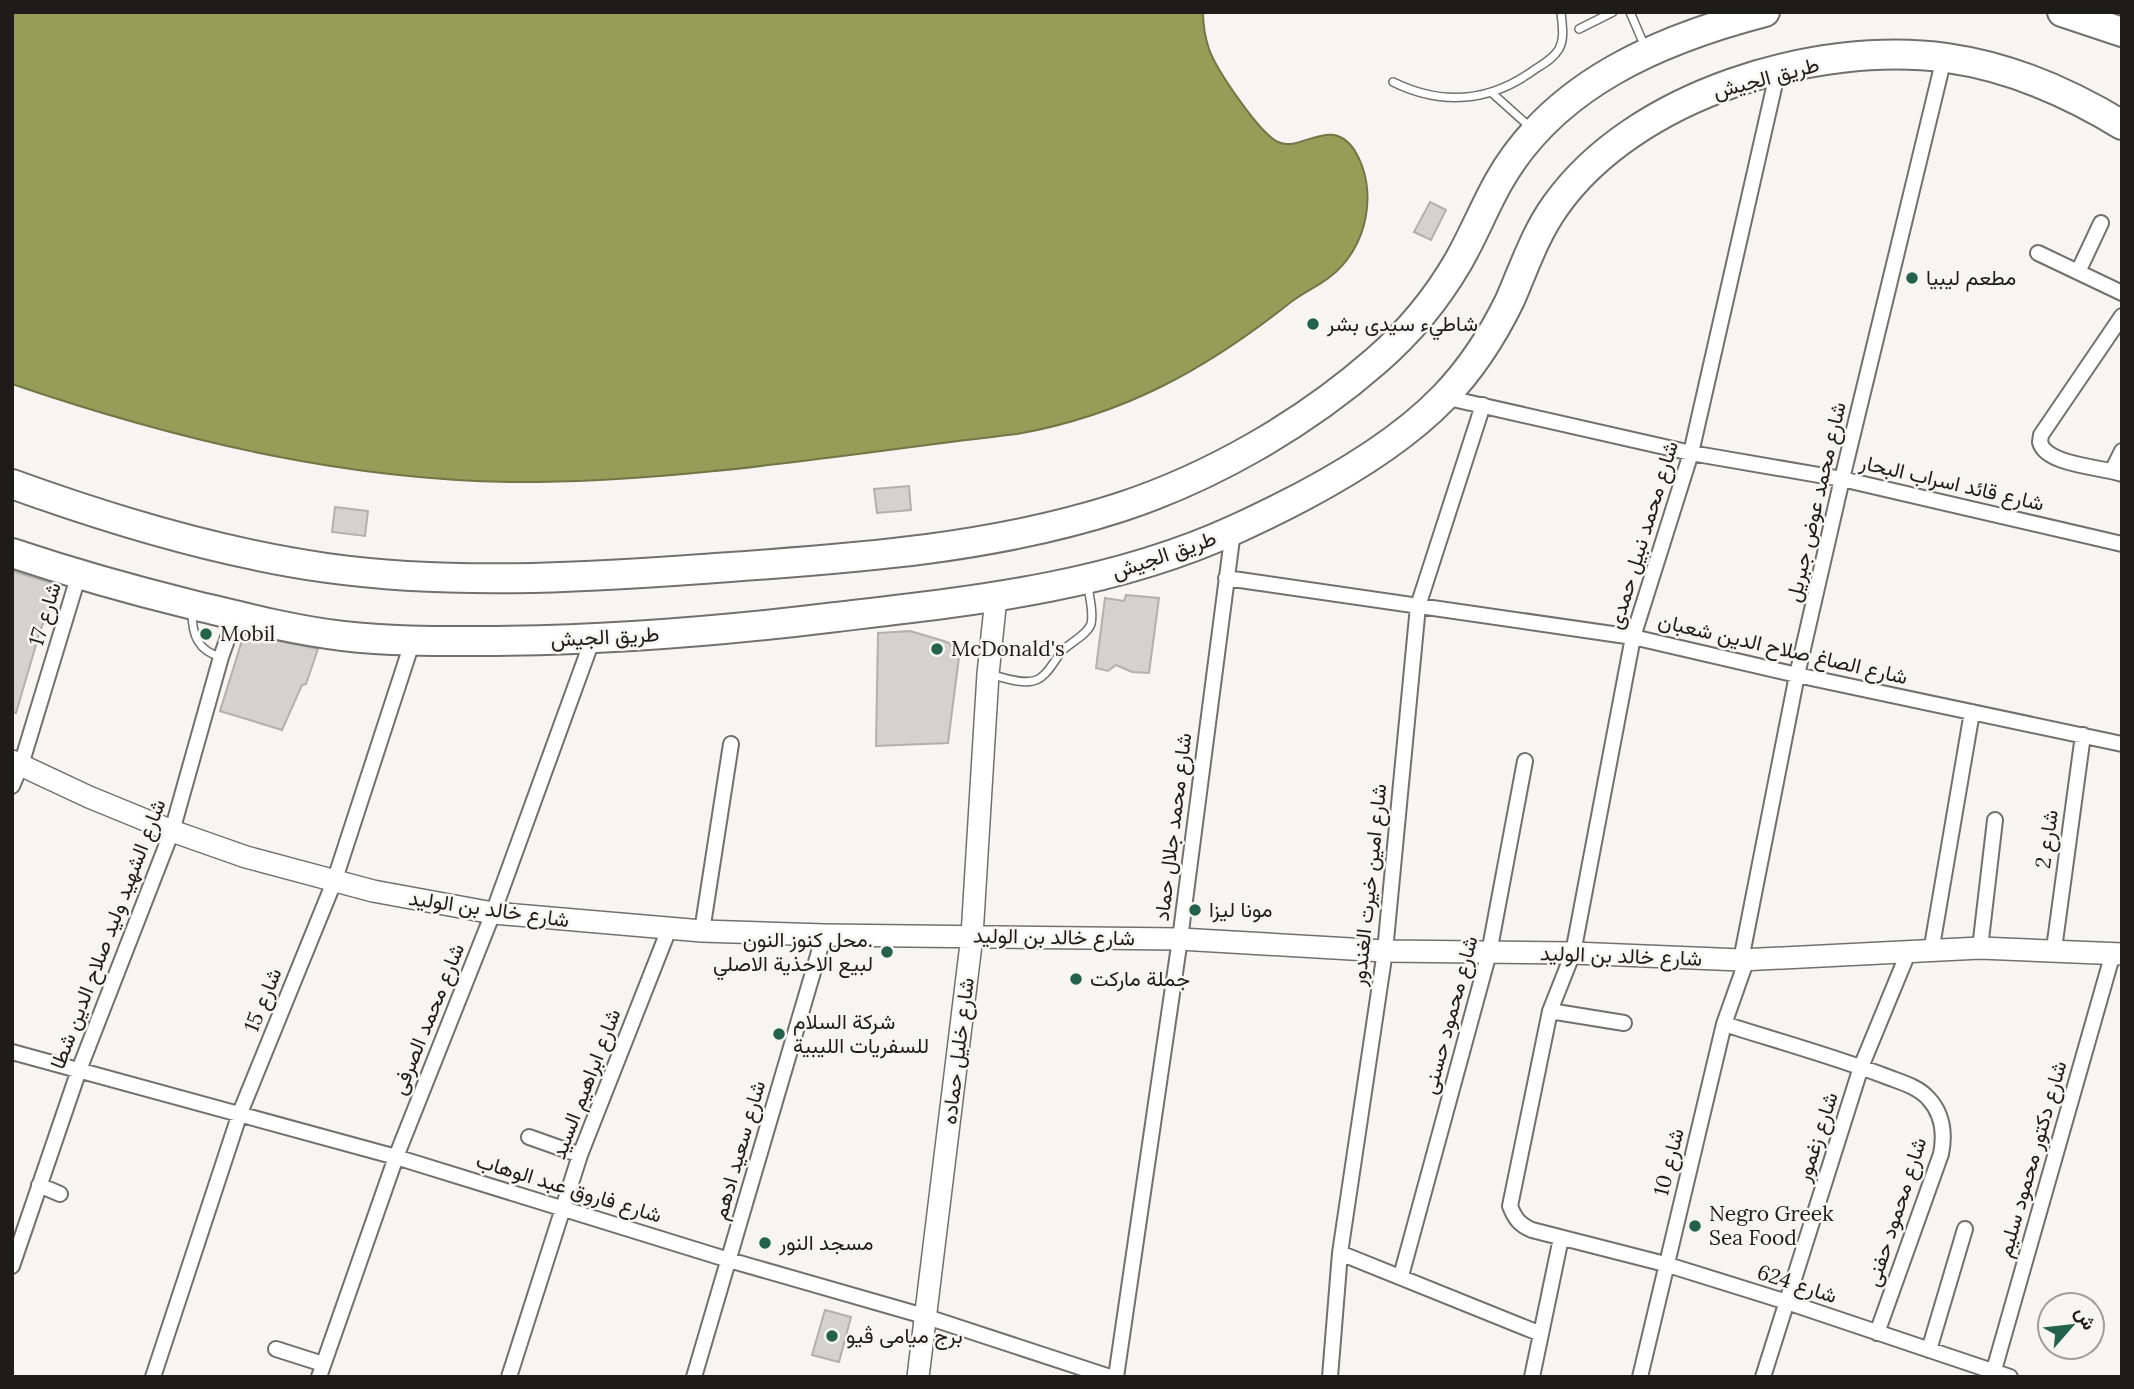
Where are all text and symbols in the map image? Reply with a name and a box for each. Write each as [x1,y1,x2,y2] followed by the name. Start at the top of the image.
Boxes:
[1710,50,1822,105] street label: طريق الجيش
[1926,264,2016,292] place label: مطعم ليبيا
[1904,270,1920,286] marker: مطعم ليبيا
[1326,310,1478,341] place label: شاطيء سيدى بشر
[1305,316,1321,332] marker: شاطيء سيدى بشر
[1779,399,1853,605] street label: شارع محمد عوض جبريل
[1601,438,1685,632] street label: شارع محمد نبيل حمدى
[1856,448,2047,518] street label: شارع قائد اسراب البحار
[1108,524,1220,585] street label: طريق الجيش
[22,579,68,649] street label: شارع 17
[1656,607,1910,691] street label: شارع الصاغ صلاح الدين شعبان
[220,620,275,647] place label: Mobil
[550,620,660,653] street label: طريق الجيش
[198,626,214,642] marker: Mobil
[951,635,1065,662] place label: McDonald's
[929,641,945,657] marker: McDonald's
[1148,731,1198,923] street label: شارع محمد جلال حماد
[1344,782,1394,989] street label: شارع امين خيرت الغندور
[44,795,172,1073] street label: شارع الشهيد وليد صلاح الدين شطا
[2029,808,2065,870] street label: شارع 2
[407,884,571,934] street label: شارع خالد بن الوليد
[1209,896,1272,923] place label: مونا ليزا
[1187,902,1203,918] marker: مونا ليزا
[973,922,1135,952] street label: شارع خالد بن الوليد
[713,926,873,981] place label: محل كنوز النون. لبيع الاحذية الاصلي
[1415,933,1485,1097] street label: شارع محمود حسنى
[385,939,471,1099] street label: شارع محمد الصرفى
[1540,939,1702,973] street label: شارع خالد بن الوليد
[879,944,895,960] marker: محل كنوز النون. لبيع الاحذية الاصلي
[237,964,289,1036] street label: شارع 15
[1090,965,1190,992] place label: جملة ماركت
[1068,971,1084,987] marker: جملة ماركت
[935,976,981,1126] street label: شارع خليل حماده
[544,1005,628,1163] street label: شارع ابراهيم السيد
[793,1008,929,1059] place label: شركة السلام للسفريات الليبية
[771,1026,787,1042] marker: شركة السلام للسفريات الليبية
[1991,1058,2073,1260] street label: شارع دكتور محمود سليم
[706,1077,772,1223] street label: شارع سعيد ادهم
[1789,1089,1845,1186] street label: شارع زغمور
[1647,1125,1691,1199] street label: شارع 10
[1859,1134,1933,1290] street label: شارع محمود حفنى
[473,1146,665,1230] street label: شارع فاروق عبد الوهاب
[1709,1200,1834,1251] place label: Negro Greek Sea Food
[1687,1218,1703,1234] marker: Negro Greek Sea Food
[778,1229,873,1256] place label: مسجد النور
[757,1235,773,1251] marker: مسجد النور
[1754,1258,1840,1310] street label: شارع 624
[2036,1291,2106,1361] north arrow
[2070,1302,2102,1334] text: ش
[846,1322,963,1350] place label: برج ميامى ڤيو
[824,1328,840,1344] marker: برج ميامى ڤيو

